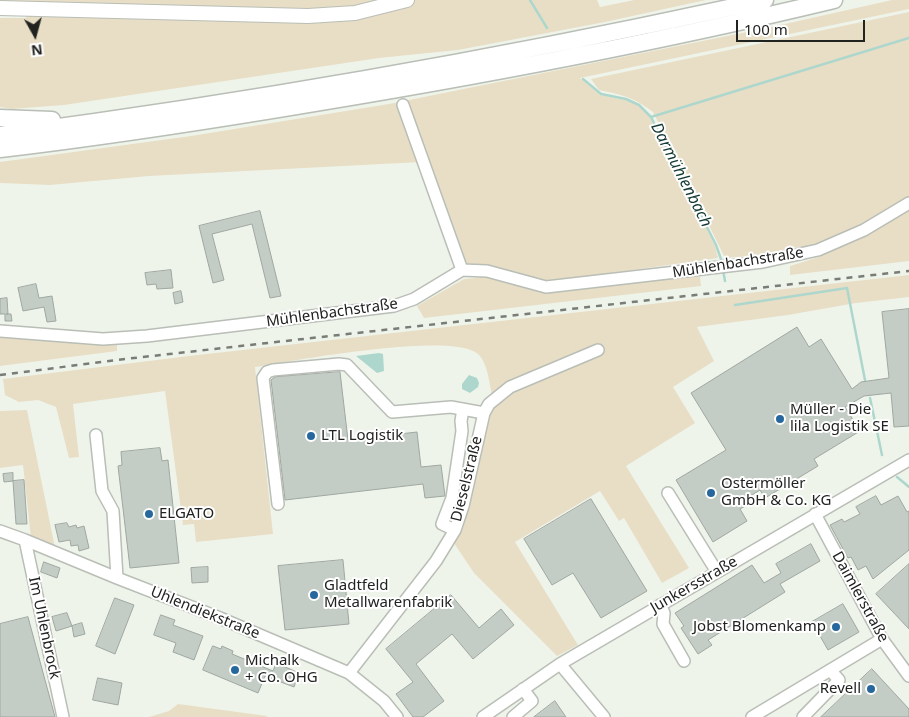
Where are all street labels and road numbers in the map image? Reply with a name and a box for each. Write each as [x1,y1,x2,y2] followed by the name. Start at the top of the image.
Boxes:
[671,244,805,282] street label: Mühlenbachstraße
[265,295,399,331] street label: Mühlenbachstraße
[448,434,486,524] street label: Dieselstraße
[828,549,892,645] street label: Daimlerstraße
[647,553,741,617] street label: Junkersstraße
[24,575,64,681] street label: Im Uhlenbrock
[148,583,262,643] street label: Uhlendiekstraße

